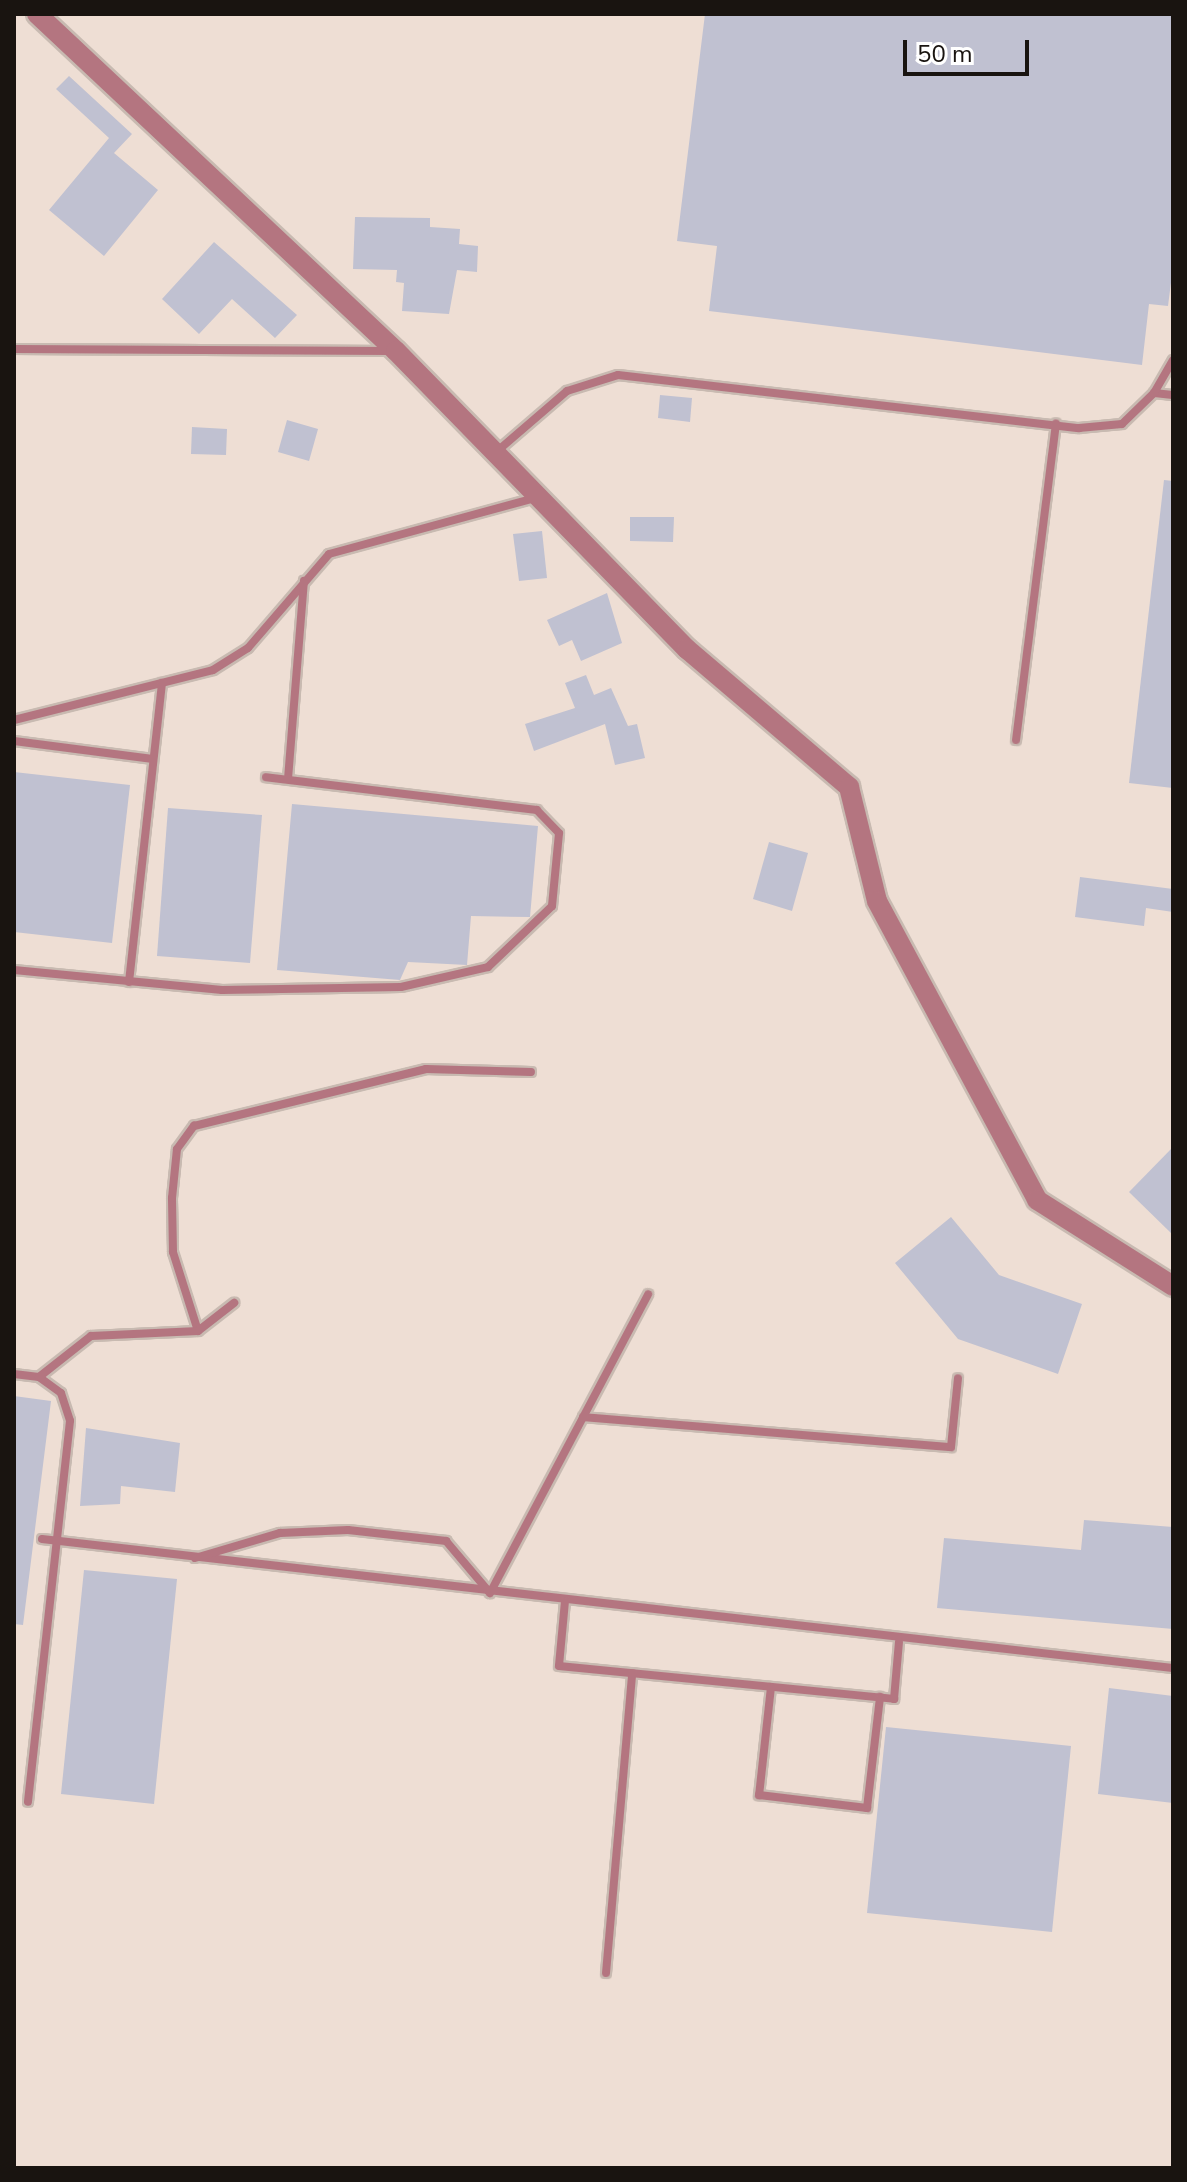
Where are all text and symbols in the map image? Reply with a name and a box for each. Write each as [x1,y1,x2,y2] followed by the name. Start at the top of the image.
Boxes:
[907,24,1033,74] scale bar
[917,38,973,70] text: 50 m

